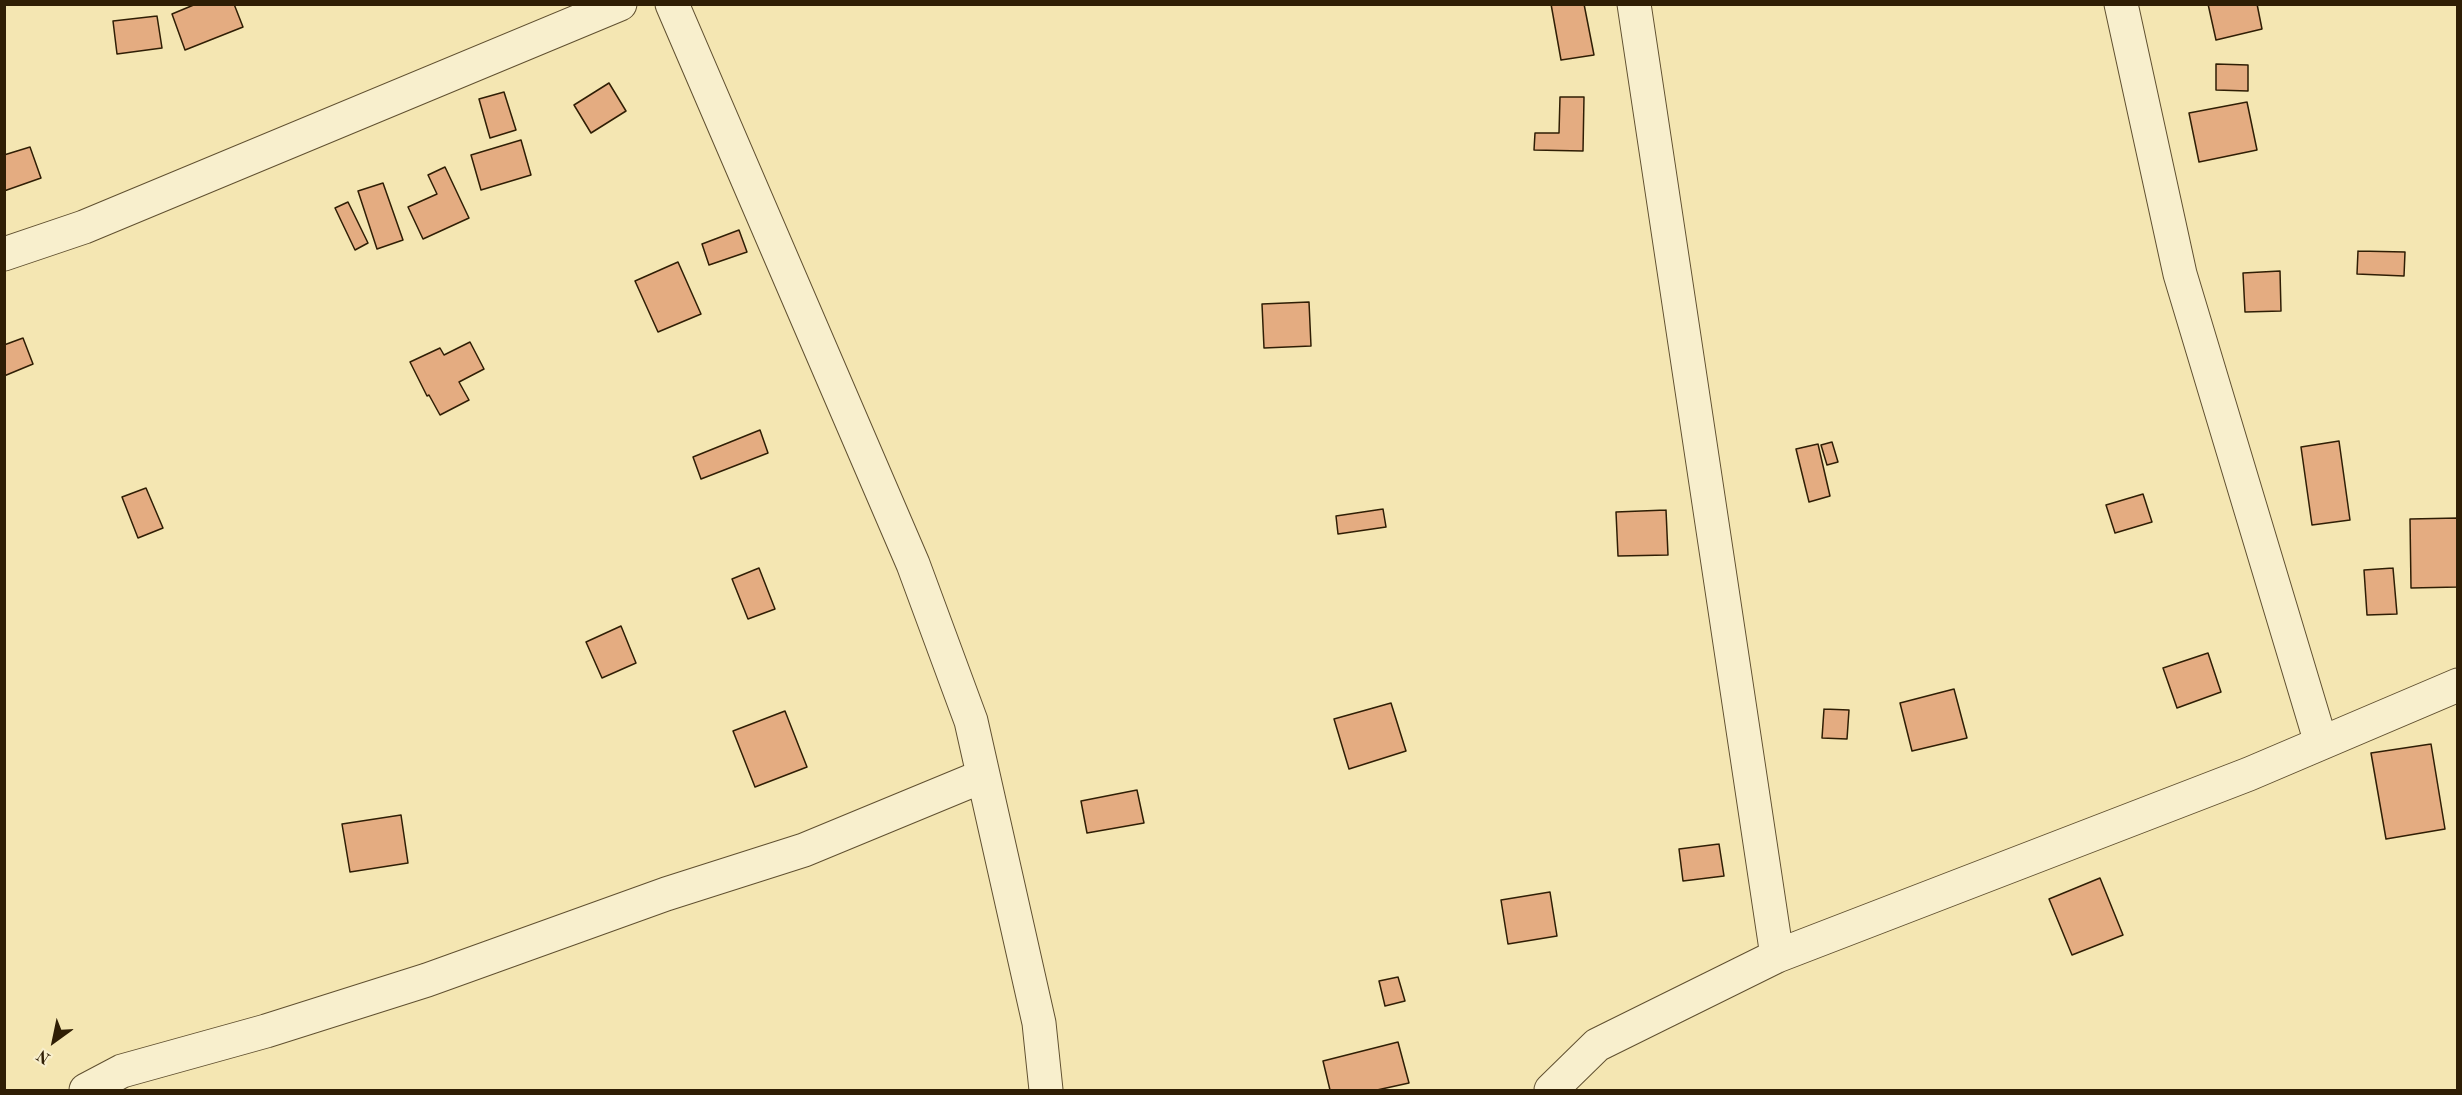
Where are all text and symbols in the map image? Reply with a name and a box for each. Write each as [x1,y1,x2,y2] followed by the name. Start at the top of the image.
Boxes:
[24,1011,84,1071] north arrow
[35,1046,54,1066] text: N

